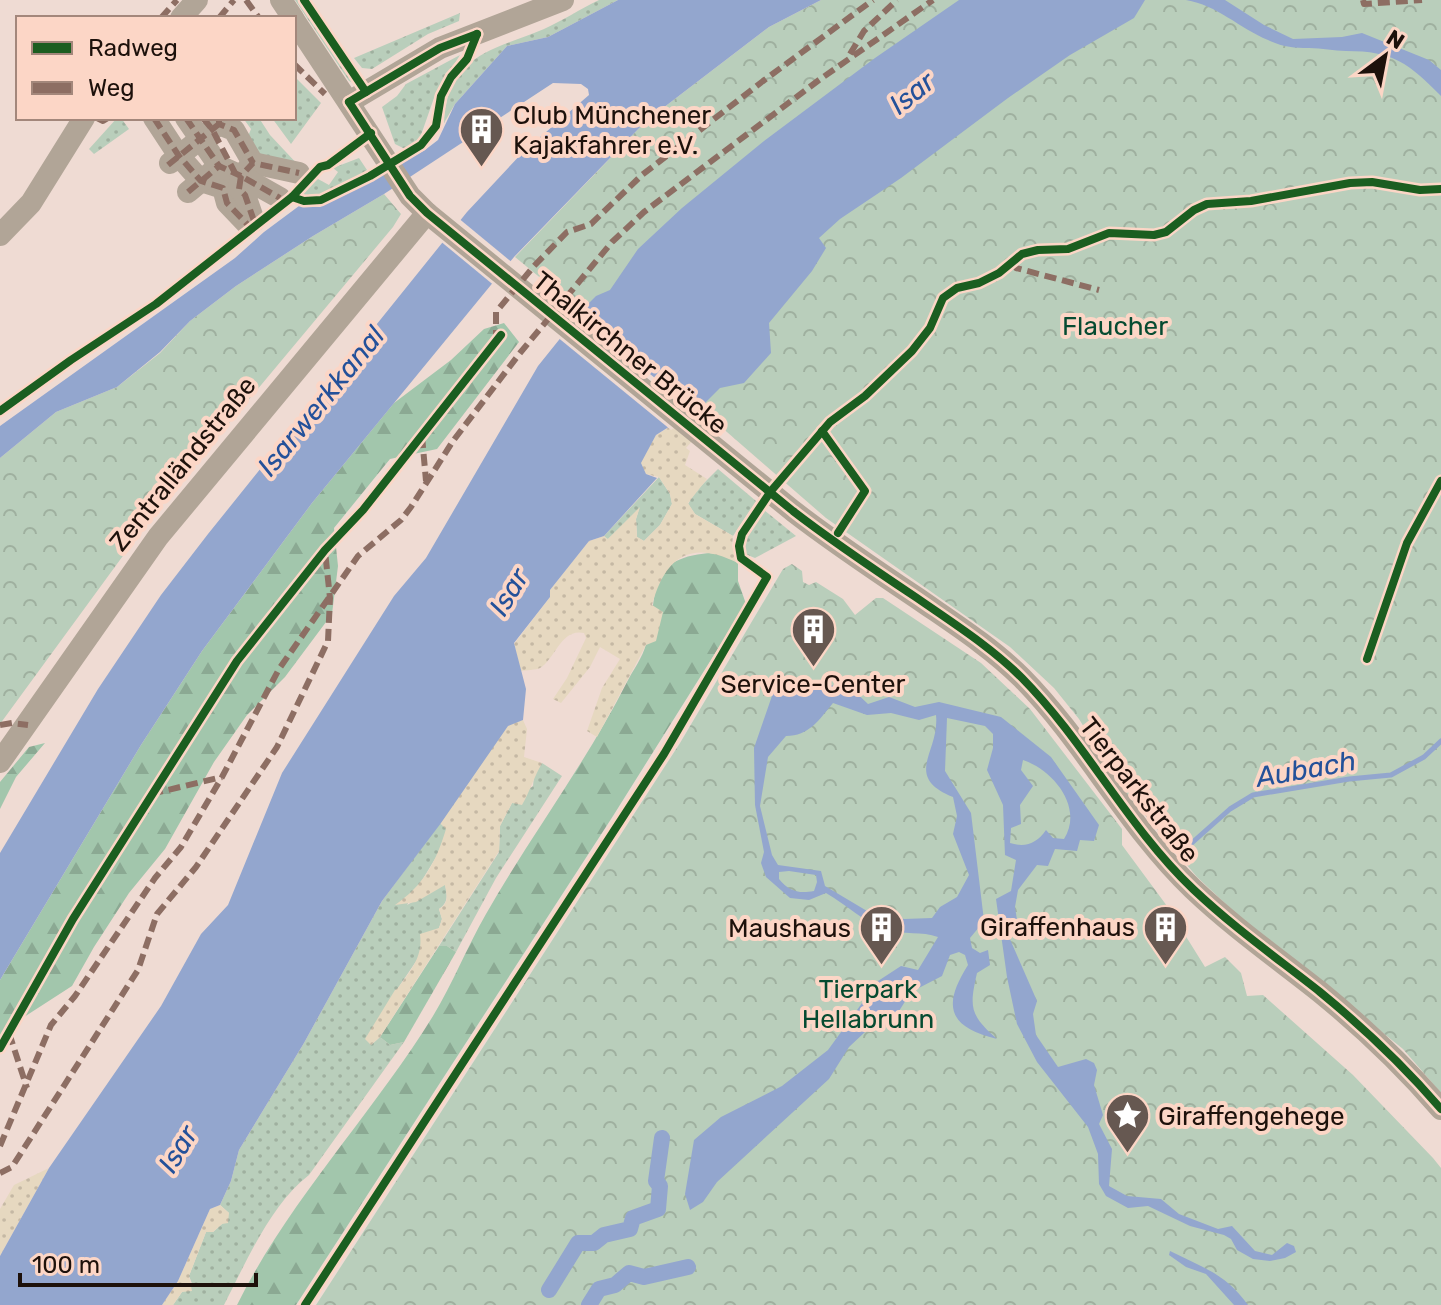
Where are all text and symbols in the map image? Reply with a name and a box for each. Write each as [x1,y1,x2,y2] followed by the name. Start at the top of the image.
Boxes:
[16,16,296,120] legend
[1345,16,1425,96] north arrow
[1381,24,1409,55] text: N
[88,34,178,62] text: Radweg
[883,64,942,121] water label: Isar
[88,74,135,102] text: Weg
[513,100,711,161] place label: Club Münchener Kajakfahrer e.V.
[458,106,506,169] building icon: Club Münchener Kajakfahrer e.V.
[527,265,733,441] street label: Thalkirchner Brücke
[1062,311,1168,342] park label: Flaucher
[251,319,392,482] water label: Isarwerkkanal
[103,371,263,557] street label: Zentralländstraße
[482,561,536,622] water label: Isar
[789,605,837,668] building icon: Service-Center
[721,669,906,700] place label: Service-Center
[1073,711,1205,869] street label: Tierparkstraße
[1251,744,1359,794] water label: Aubach
[1142,903,1190,966] building icon: Giraffenhaus
[858,904,906,967] building icon: Maushaus
[980,912,1135,943] place label: Giraffenhaus
[728,913,851,944] place label: Maushaus
[802,974,934,1035] park label: Tierpark Hellabrunn
[1103,1092,1151,1155] place icon: Giraffengehege
[1158,1101,1344,1132] place label: Giraffengehege
[151,1118,205,1179] water label: Isar
[20,1237,256,1287] scale bar
[32,1251,100,1279] text: 100 m

